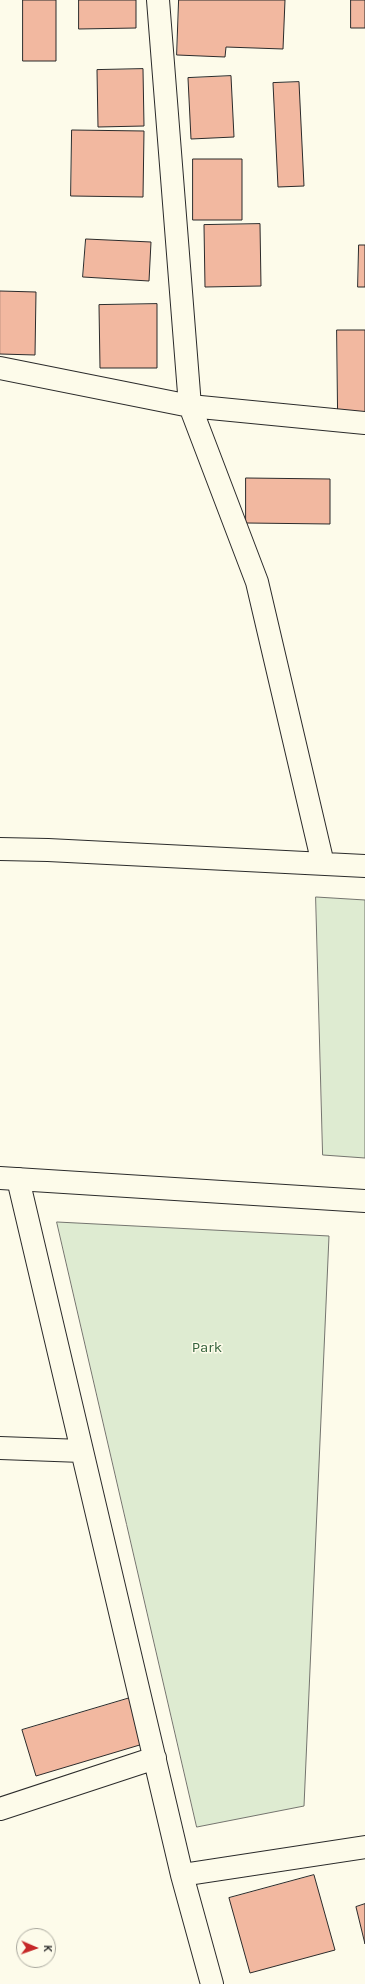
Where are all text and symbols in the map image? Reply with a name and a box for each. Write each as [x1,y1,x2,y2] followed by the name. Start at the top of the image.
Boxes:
[192,1339,222,1357] park label: Park
[16,1928,56,1968] north arrow
[41,1945,54,1952] text: K

